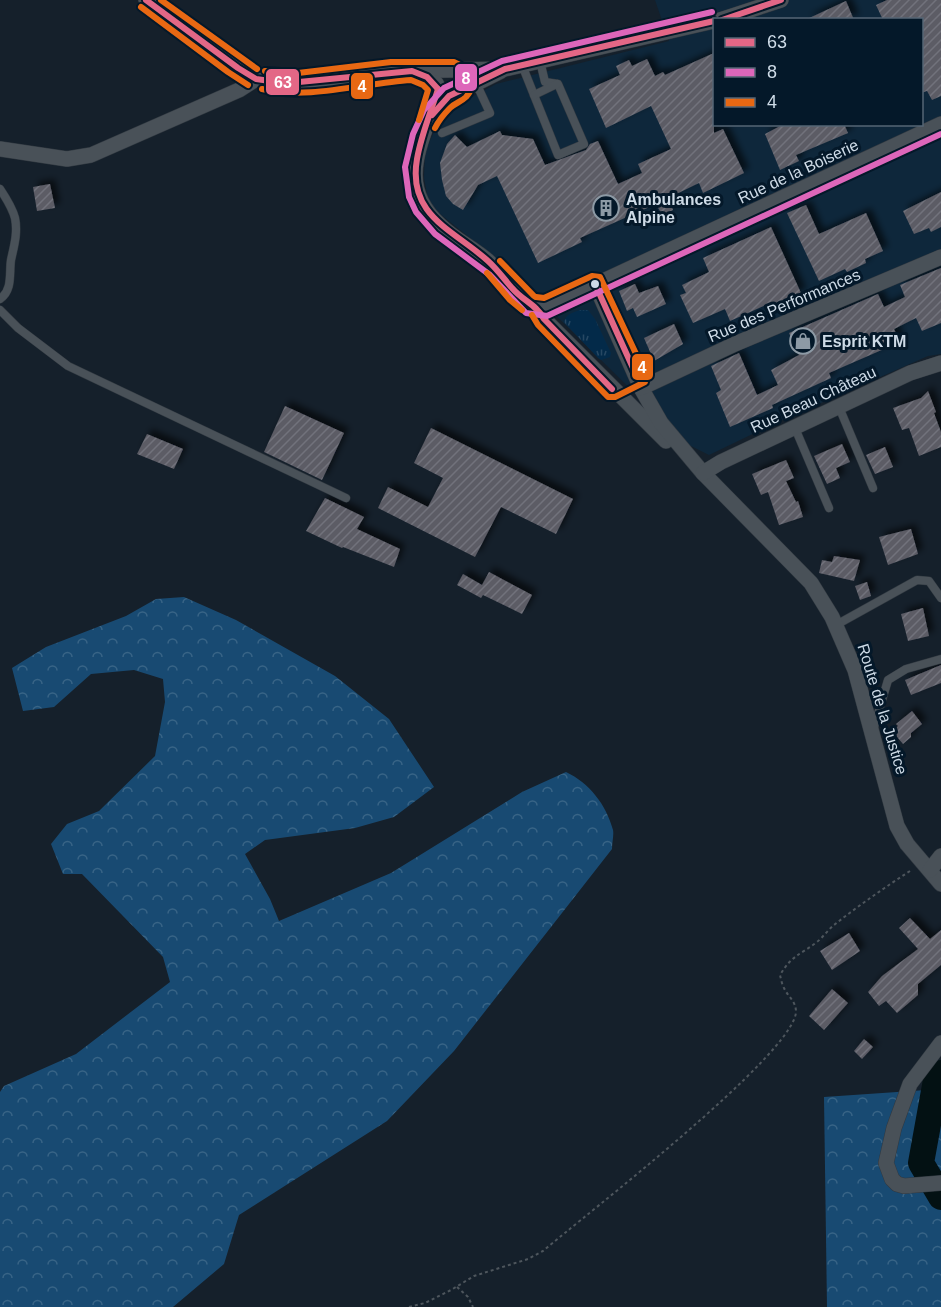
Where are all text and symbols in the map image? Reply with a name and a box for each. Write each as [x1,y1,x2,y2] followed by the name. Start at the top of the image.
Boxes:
[713,18,923,126] legend
[767,32,787,52] text: 63
[767,62,777,82] text: 8
[454,63,478,92] line badge: 8
[265,68,300,96] line badge: 63
[462,70,471,87] text: 8
[350,72,374,100] line badge: 4
[274,74,292,91] text: 63
[358,78,367,95] text: 4
[767,92,777,112] text: 4
[735,136,861,207] street label: Rue de la Boiserie
[626,191,721,226] place label: Ambulances Alpine
[591,193,621,223] building icon: Ambulances Alpine
[706,266,863,345] street label: Rue des Performances
[589,278,601,290] unlabelled marker
[788,326,818,356] shop icon: Esprit KTM
[822,333,906,350] place label: Esprit KTM
[631,353,654,381] line badge: 4
[638,359,647,376] text: 4
[748,363,878,436] street label: Rue Beau Château
[855,642,911,777] street label: Route de la Justice

